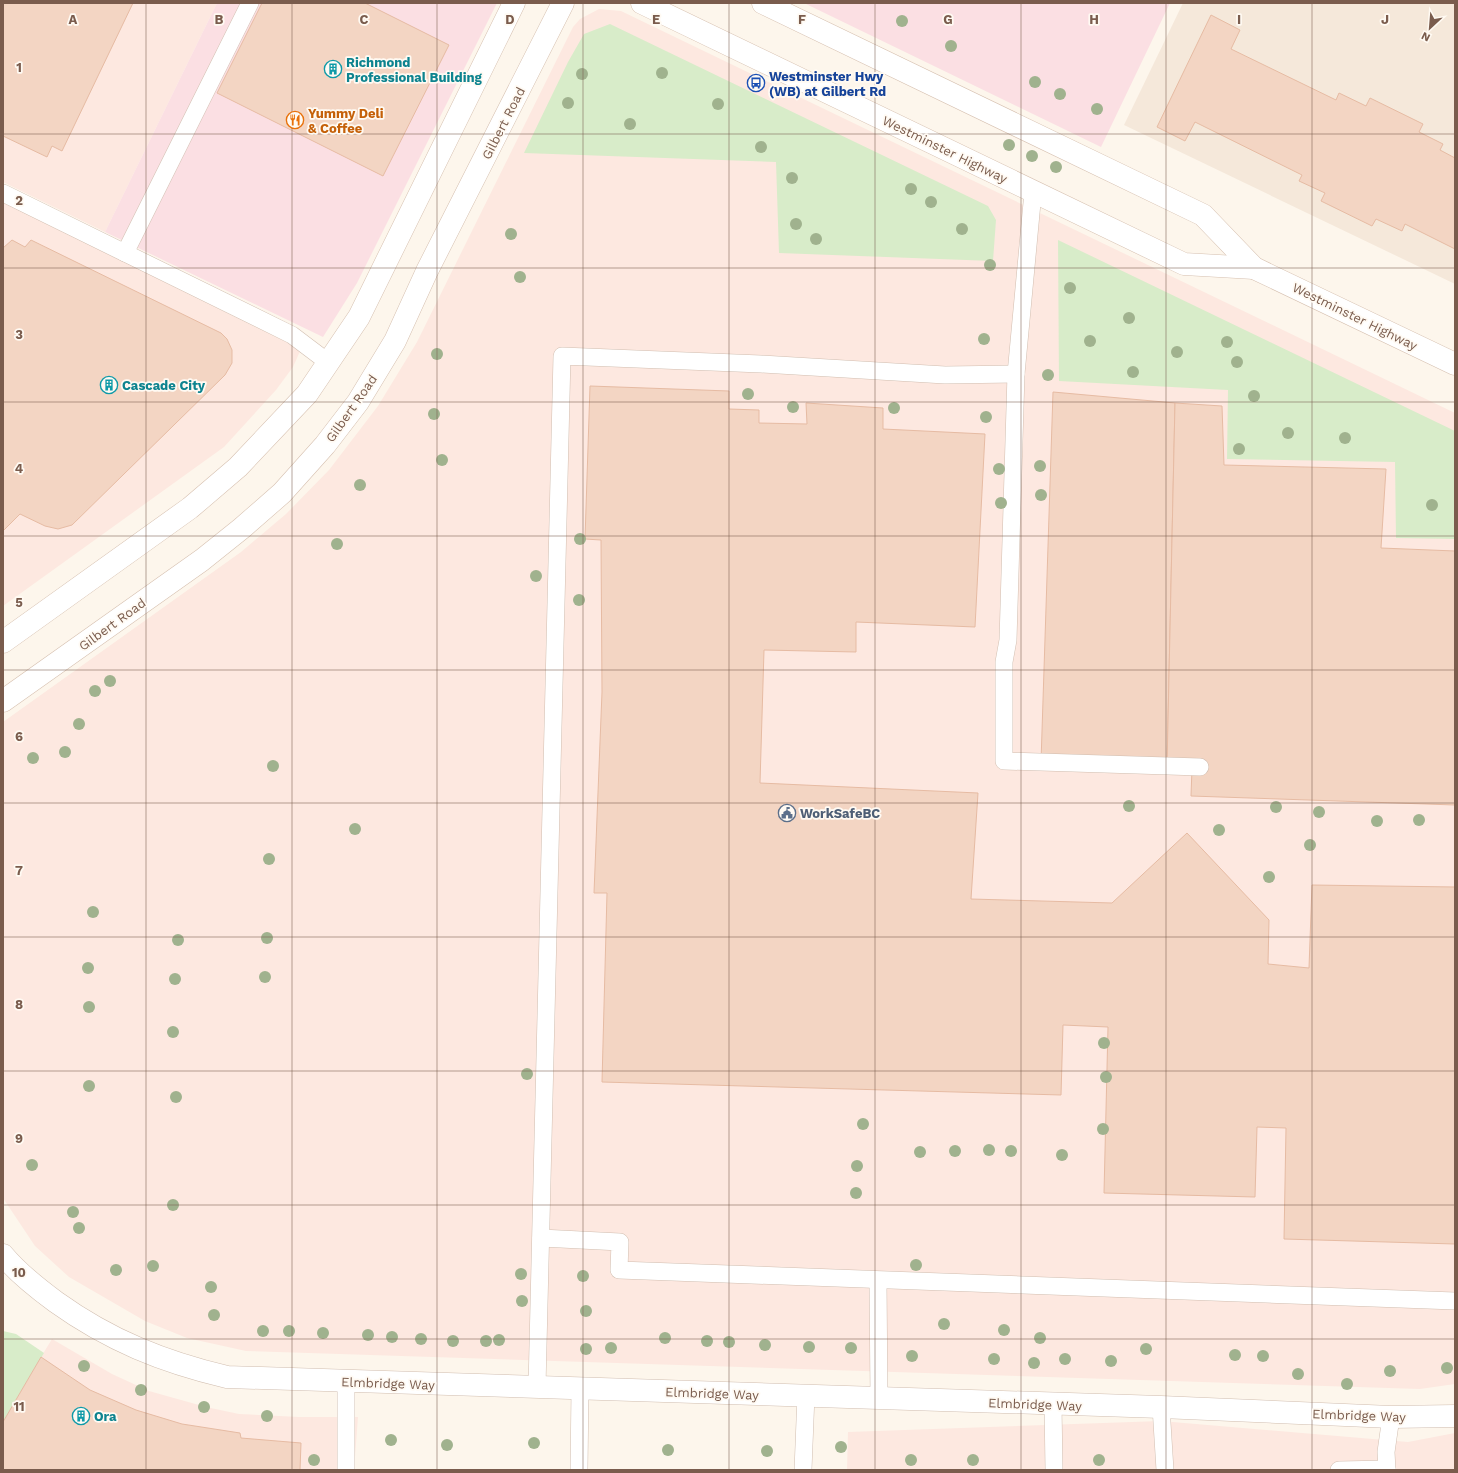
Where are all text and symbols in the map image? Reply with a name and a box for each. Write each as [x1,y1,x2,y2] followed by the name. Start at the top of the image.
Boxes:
[1410,8,1450,48] north arrow
[69,12,78,27] text: A
[215,12,224,27] text: B
[360,12,369,27] text: C
[505,12,515,27] text: D
[652,12,660,27] text: E
[798,12,806,27] text: F
[943,12,953,27] text: G
[1089,12,1099,27] text: H
[1237,12,1241,27] text: I
[1381,12,1389,27] text: J
[1419,29,1432,44] text: N
[346,55,483,85] place label: Richmond Professional Building
[323,59,343,79] building icon: Richmond Professional Building
[16,60,22,75] text: 1
[769,69,886,99] place label: Westminster Hwy (WB) at Gilbert Rd
[746,73,766,93] bus stop icon: Westminster Hwy (WB) at Gilbert Rd
[479,85,528,162] street label: Gilbert Road
[308,106,384,136] place label: Yummy Deli & Coffee
[285,110,305,130] restaurant icon: Yummy Deli & Coffee
[880,113,1010,186] street label: Westminster Highway
[15,193,23,208] text: 2
[1290,280,1420,353] street label: Westminster Highway
[15,327,23,342] text: 3
[323,372,380,445] street label: Gilbert Road
[99,375,119,395] building icon: Cascade City
[122,378,206,393] place label: Cascade City
[15,461,24,476] text: 4
[15,595,23,610] text: 5
[76,595,149,654] street label: Gilbert Road
[15,729,23,744] text: 6
[777,803,797,823] public building icon: WorkSafeBC
[800,806,880,821] place label: WorkSafeBC
[15,863,23,878] text: 7
[15,997,23,1012] text: 8
[15,1131,23,1146] text: 9
[12,1265,26,1280] text: 10
[341,1374,435,1393] street label: Elmbridge Way
[665,1384,759,1403] street label: Elmbridge Way
[988,1395,1082,1414] street label: Elmbridge Way
[13,1399,25,1414] text: 11
[71,1406,91,1426] building icon: Ora
[1312,1406,1406,1425] street label: Elmbridge Way
[94,1409,117,1424] place label: Ora

